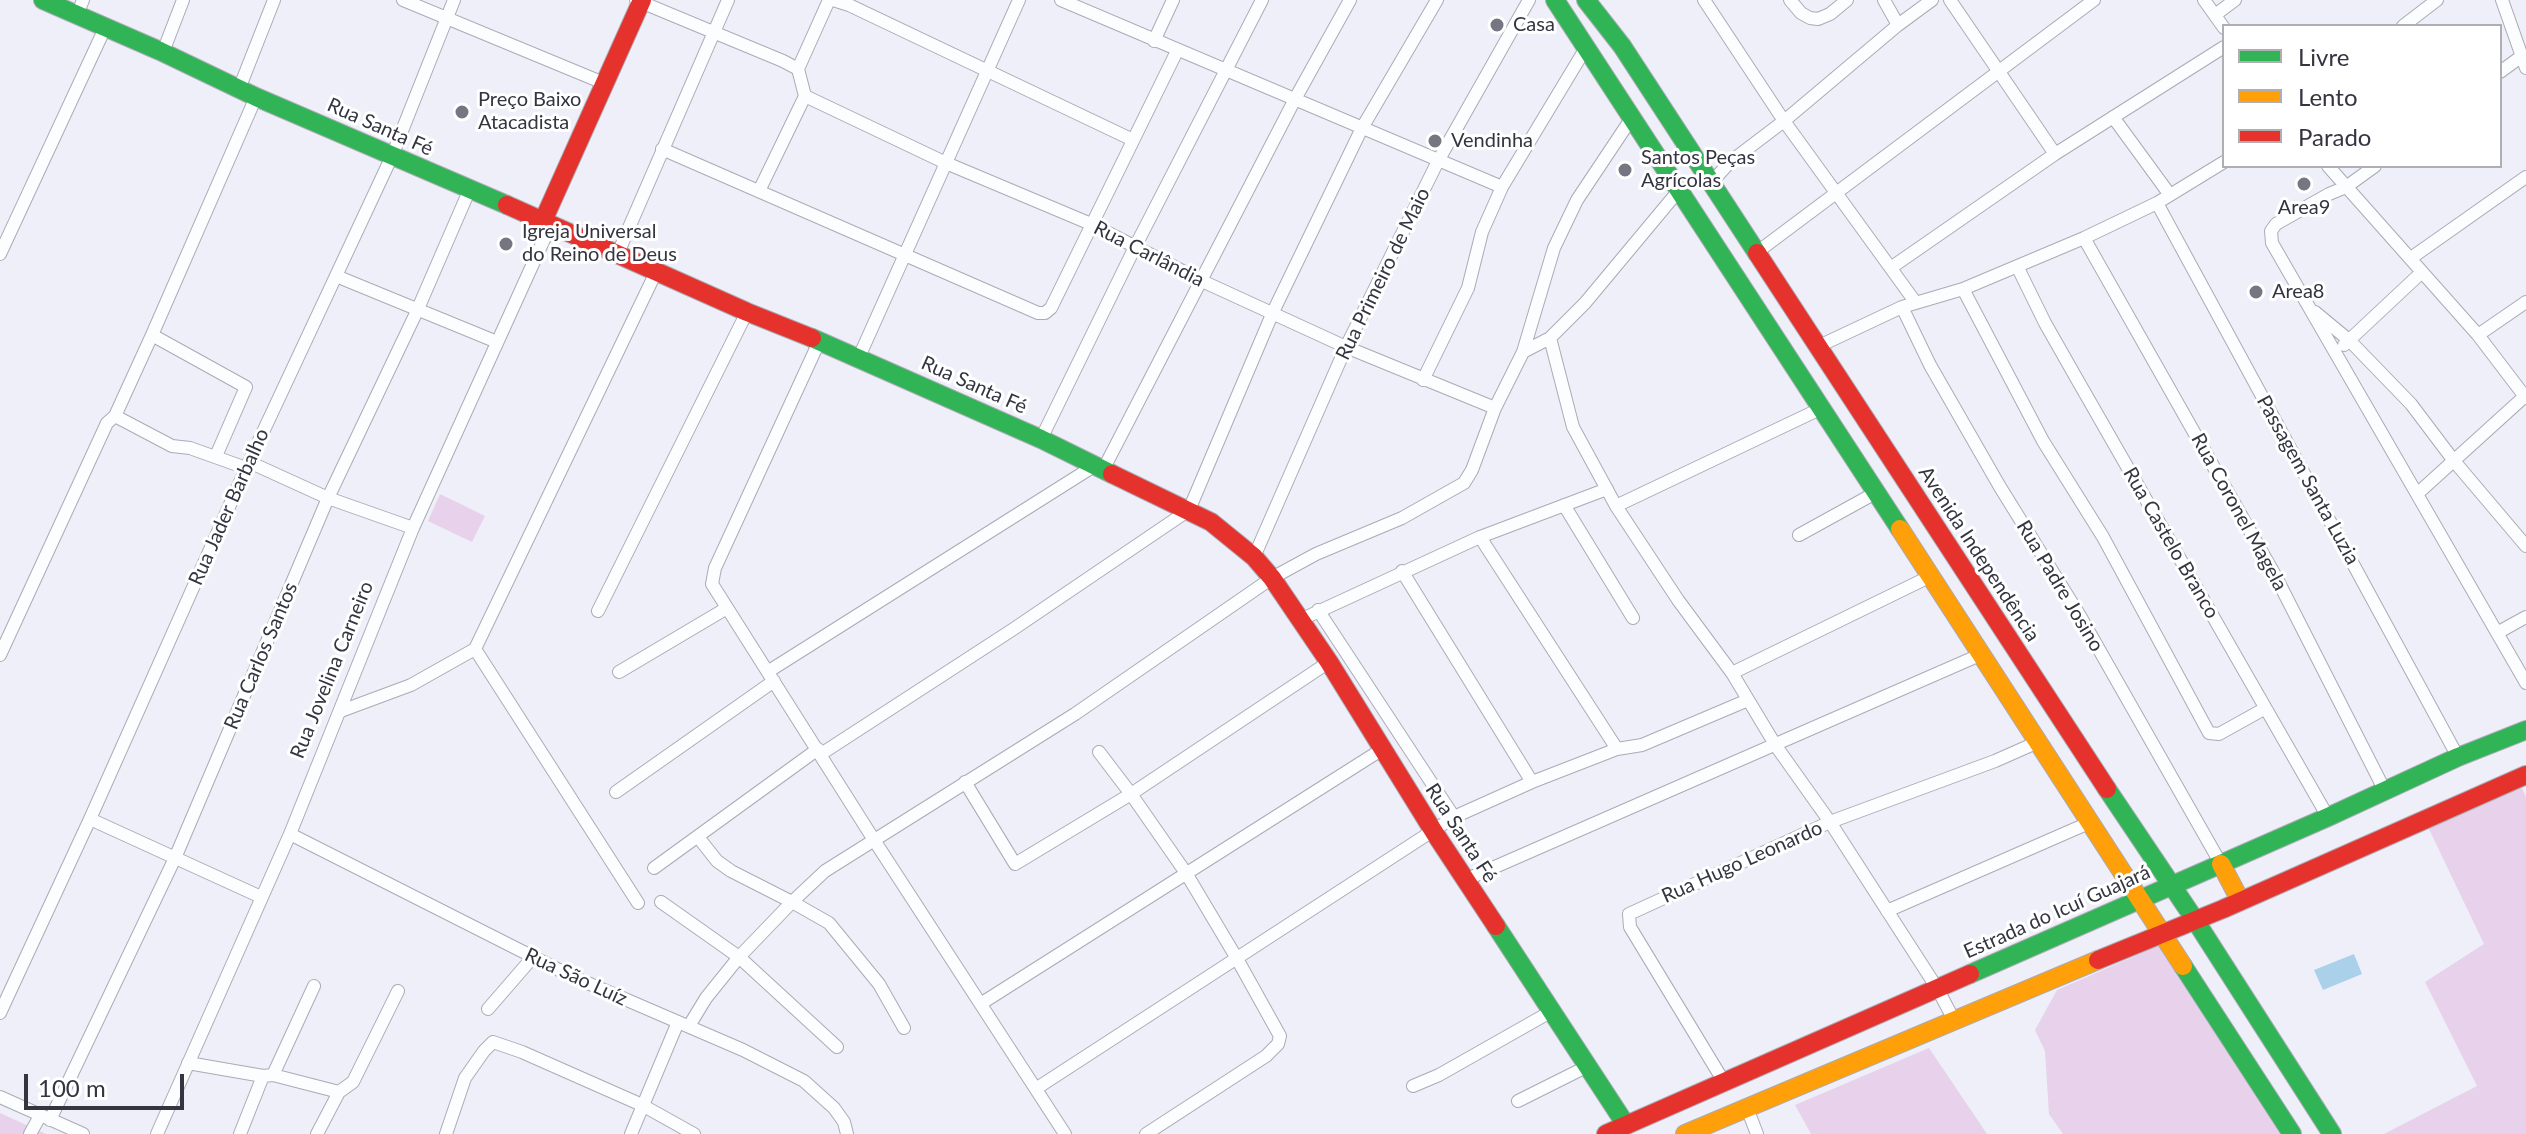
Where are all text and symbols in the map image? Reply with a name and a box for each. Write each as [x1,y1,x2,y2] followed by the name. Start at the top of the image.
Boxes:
[1513,13,1555,37] place label: Casa
[1488,16,1506,34] marker: Casa
[2222,24,2502,168] legend
[2298,42,2349,71] text: Livre
[2298,82,2358,111] text: Lento
[478,88,581,135] place label: Preço Baixo Atacadista
[323,93,437,161] street label: Rua Santa Fé
[453,103,471,121] marker: Preço Baixo Atacadista
[2298,122,2371,151] text: Parado
[1451,129,1533,153] place label: Vendinha
[1426,132,1444,150] marker: Vendinha
[1641,146,1755,193] place label: Santos Peças Agrícolas
[1616,161,1634,179] marker: Santos Peças Agrícolas
[2295,175,2313,193] marker: Area9
[1331,184,1435,364] street label: Rua Primeiro de Maio
[2278,196,2330,220] place label: Area9
[1090,216,1208,292] street label: Rua Carlândia
[522,220,677,267] place label: Igreja Universal do Reino de Deus
[497,235,515,253] marker: Igreja Universal do Reino de Deus
[2272,280,2324,304] place label: Area8
[2247,283,2265,301] marker: Area8
[917,351,1031,419] street label: Rua Santa Fé
[2251,391,2365,569] street label: Passagem Santa Luzia
[184,425,274,589] street label: Rua Jader Barbalho
[2186,429,2292,595] street label: Rua Coronel Magela
[1913,462,2045,646] street label: Avenida Independência
[2118,463,2224,623] street label: Rua Castelo Branco
[2011,516,2109,656] street label: Rua Padre Josino
[285,578,379,762] street label: Rua Jovelina Carneiro
[219,579,303,733] street label: Rua Carlos Santos
[1420,779,1502,887] street label: Rua Santa Fé
[1658,816,1826,908] street label: Rua Hugo Leonardo
[1960,860,2154,964] street label: Estrada do Icuí Guajará
[521,943,631,1011] street label: Rua São Luíz
[28,1058,188,1108] scale bar
[38,1073,106,1102] text: 100 m

